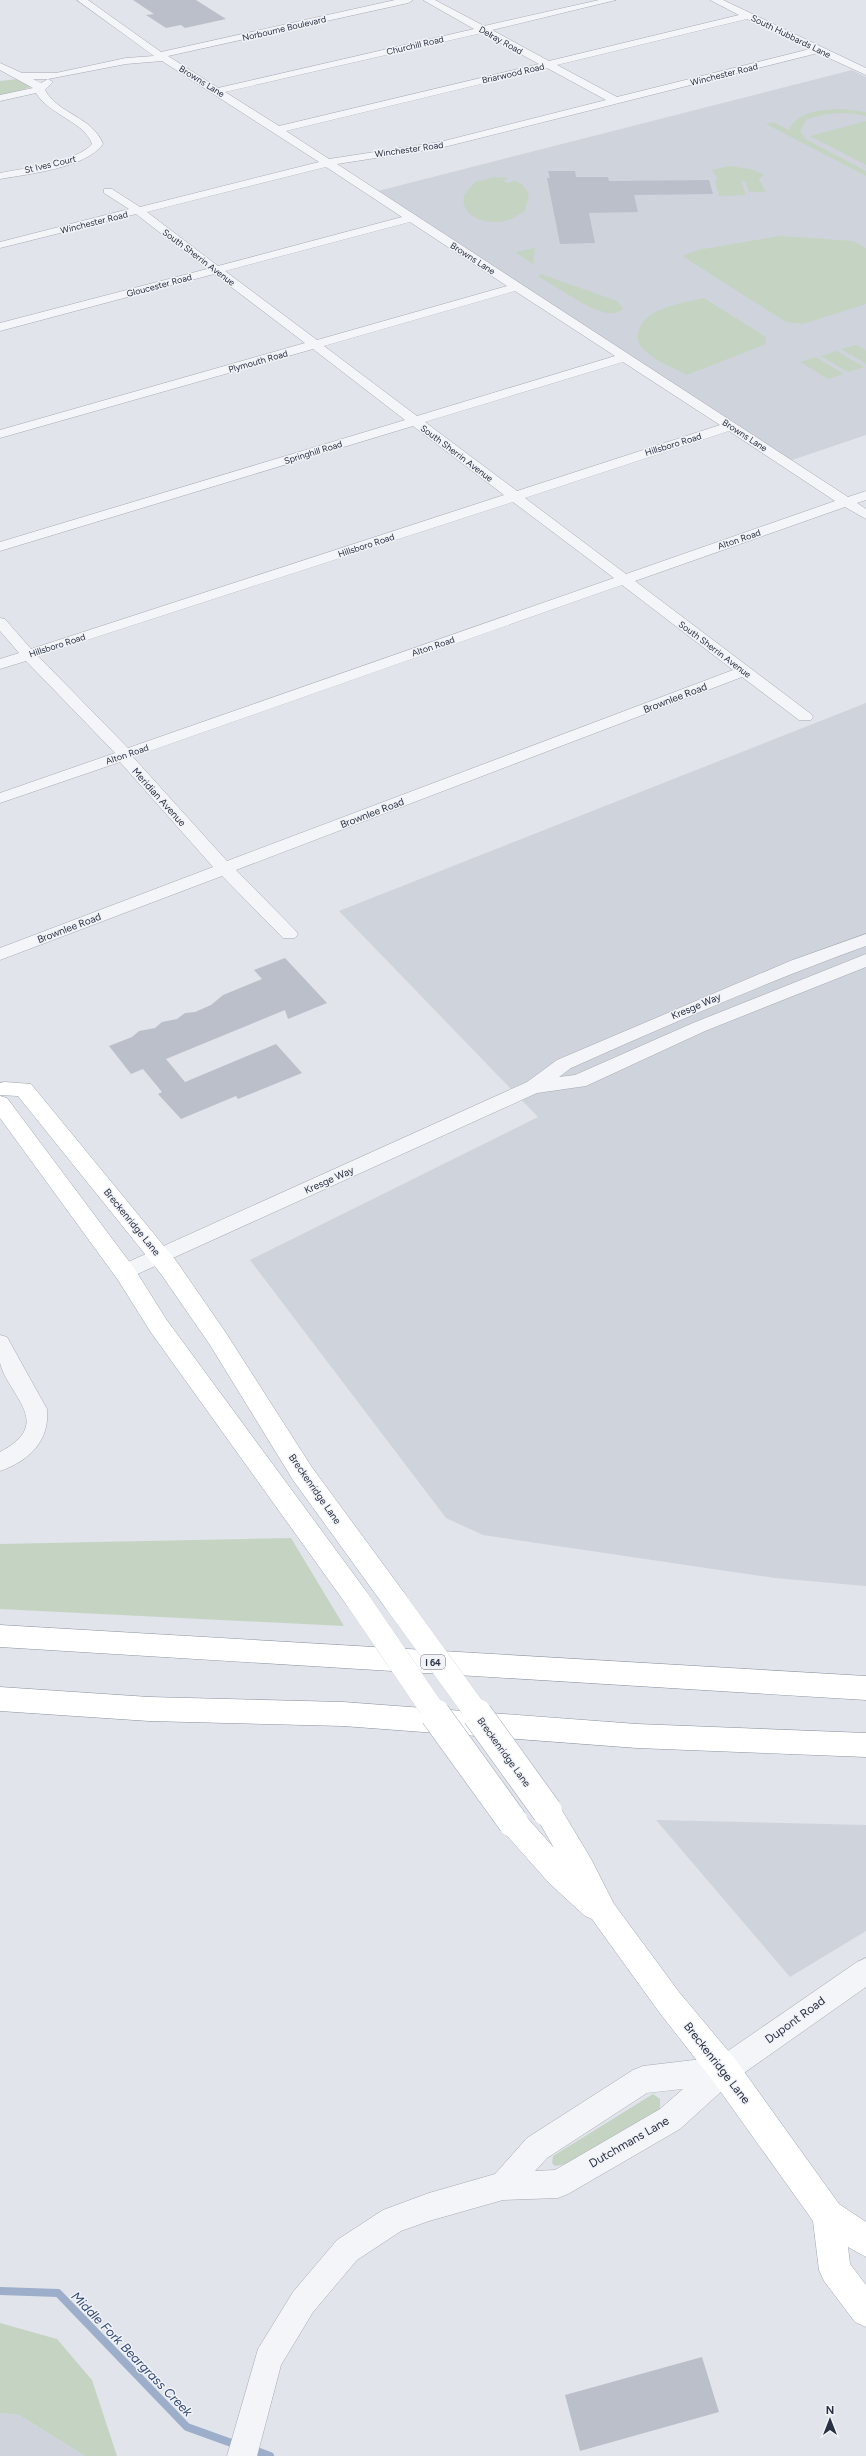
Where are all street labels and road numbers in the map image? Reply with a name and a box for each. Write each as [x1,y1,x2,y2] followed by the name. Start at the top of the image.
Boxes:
[749,12,833,60] street label: South Hubbards Lane
[241,13,327,43] street label: Norbourne Boulevard
[477,23,525,57] street label: Delray Road
[385,33,445,57] street label: Churchill Road
[481,60,545,86] street label: Briarwood Road
[689,60,759,88] street label: Winchester Road
[177,63,227,99] street label: Browns Lane
[374,139,444,159] street label: Winchester Road
[23,153,77,175] street label: St Ives Court
[59,208,129,236] street label: Winchester Road
[161,226,237,288] street label: South Sherrin Avenue
[448,239,498,277] street label: Browns Lane
[125,271,193,299] street label: Gloucester Road
[227,347,289,375] street label: Plymouth Road
[720,416,770,454] street label: Browns Lane
[419,422,495,484] street label: South Sherrin Avenue
[643,430,703,458] street label: Hillsboro Road
[283,438,343,466] street label: Springhill Road
[716,527,762,551] street label: Alton Road
[336,531,396,559] street label: Hillsboro Road
[677,618,753,680] street label: South Sherrin Avenue
[27,631,87,659] street label: Hillsboro Road
[410,634,456,658] street label: Alton Road
[641,680,709,716] street label: Brownlee Road
[104,742,150,766] street label: Alton Road
[129,765,189,830] street label: Meridian Avenue
[338,795,406,831] street label: Brownlee Road
[35,910,103,946] street label: Brownlee Road
[669,989,724,1022] street label: Kresge Way
[302,1163,356,1197] street label: Kresge Way
[101,1186,163,1259] street label: Breckenridge Lane
[286,1451,344,1527] street label: Breckenridge Lane
[421,1655,445,1669] road number: I 64
[474,1715,534,1790] street label: Breckenridge Lane
[762,1994,828,2046] street label: Dupont Road
[681,2020,753,2107] street label: Breckenridge Lane
[587,2113,672,2171] street label: Dutchmans Lane

